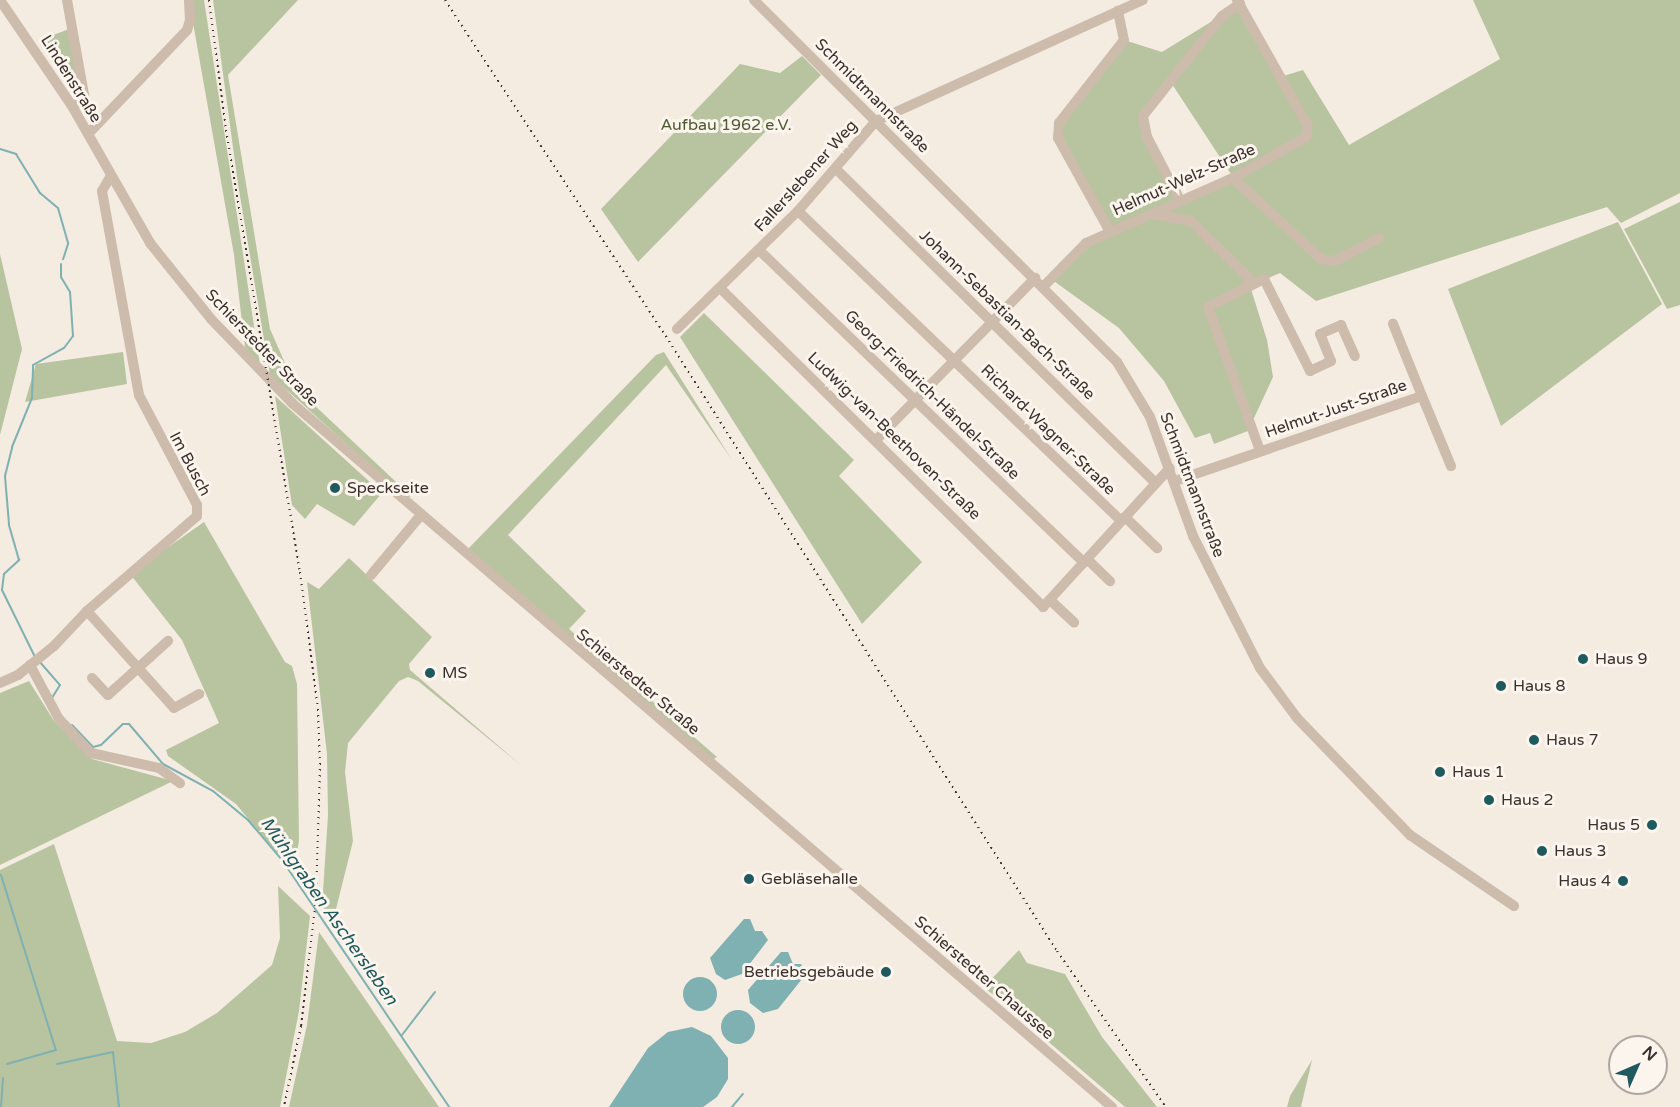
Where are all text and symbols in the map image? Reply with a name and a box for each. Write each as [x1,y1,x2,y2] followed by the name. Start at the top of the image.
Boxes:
[37,32,105,126] street label: Lindenstraße
[811,35,933,157] street label: Schmidtmannstraße
[660,115,792,135] park label: Aufbau 1962 e.V.
[751,116,861,236] street label: Fallerslebener Weg
[1110,140,1258,220] street label: Helmut-Welz-Straße
[915,226,1099,404] street label: Johann-Sebastian-Bach-Straße
[201,286,323,410] street label: Schierstedter Straße
[841,306,1023,484] street label: Georg-Friedrich-Händel-Straße
[803,348,985,524] street label: Ludwig-van-Beethoven-Straße
[977,361,1119,499] street label: Richard-Wagner-Straße
[1263,376,1409,442] street label: Helmut-Just-Straße
[1155,410,1229,560] street label: Schmidtmannstraße
[165,429,215,499] street label: Im Busch
[347,478,429,498] place label: Speckseite
[328,481,342,495] marker: Speckseite
[572,625,704,739] street label: Schierstedter Straße
[1595,649,1648,669] place label: Haus 9
[1576,652,1590,666] marker: Haus 9
[442,663,467,683] place label: MS
[423,666,437,680] marker: MS
[1513,676,1566,696] place label: Haus 8
[1494,679,1508,693] marker: Haus 8
[1546,730,1599,750] place label: Haus 7
[1527,733,1541,747] marker: Haus 7
[1452,762,1505,782] place label: Haus 1
[1433,765,1447,779] marker: Haus 1
[1501,790,1554,810] place label: Haus 2
[1482,793,1496,807] marker: Haus 2
[256,813,402,1009] water label: Mühlgraben Aschersleben
[1587,815,1640,835] place label: Haus 5
[1645,818,1659,832] marker: Haus 5
[1554,841,1607,861] place label: Haus 3
[1535,844,1549,858] marker: Haus 3
[761,869,858,889] place label: Gebläsehalle
[1558,871,1611,891] place label: Haus 4
[742,872,756,886] marker: Gebläsehalle
[1616,874,1630,888] marker: Haus 4
[910,912,1058,1044] street label: Schierstedter Chaussee
[744,962,874,982] place label: Betriebsgebäude
[879,965,893,979] marker: Betriebsgebäude
[1608,1035,1668,1095] north arrow
[1638,1042,1661,1065] text: N

